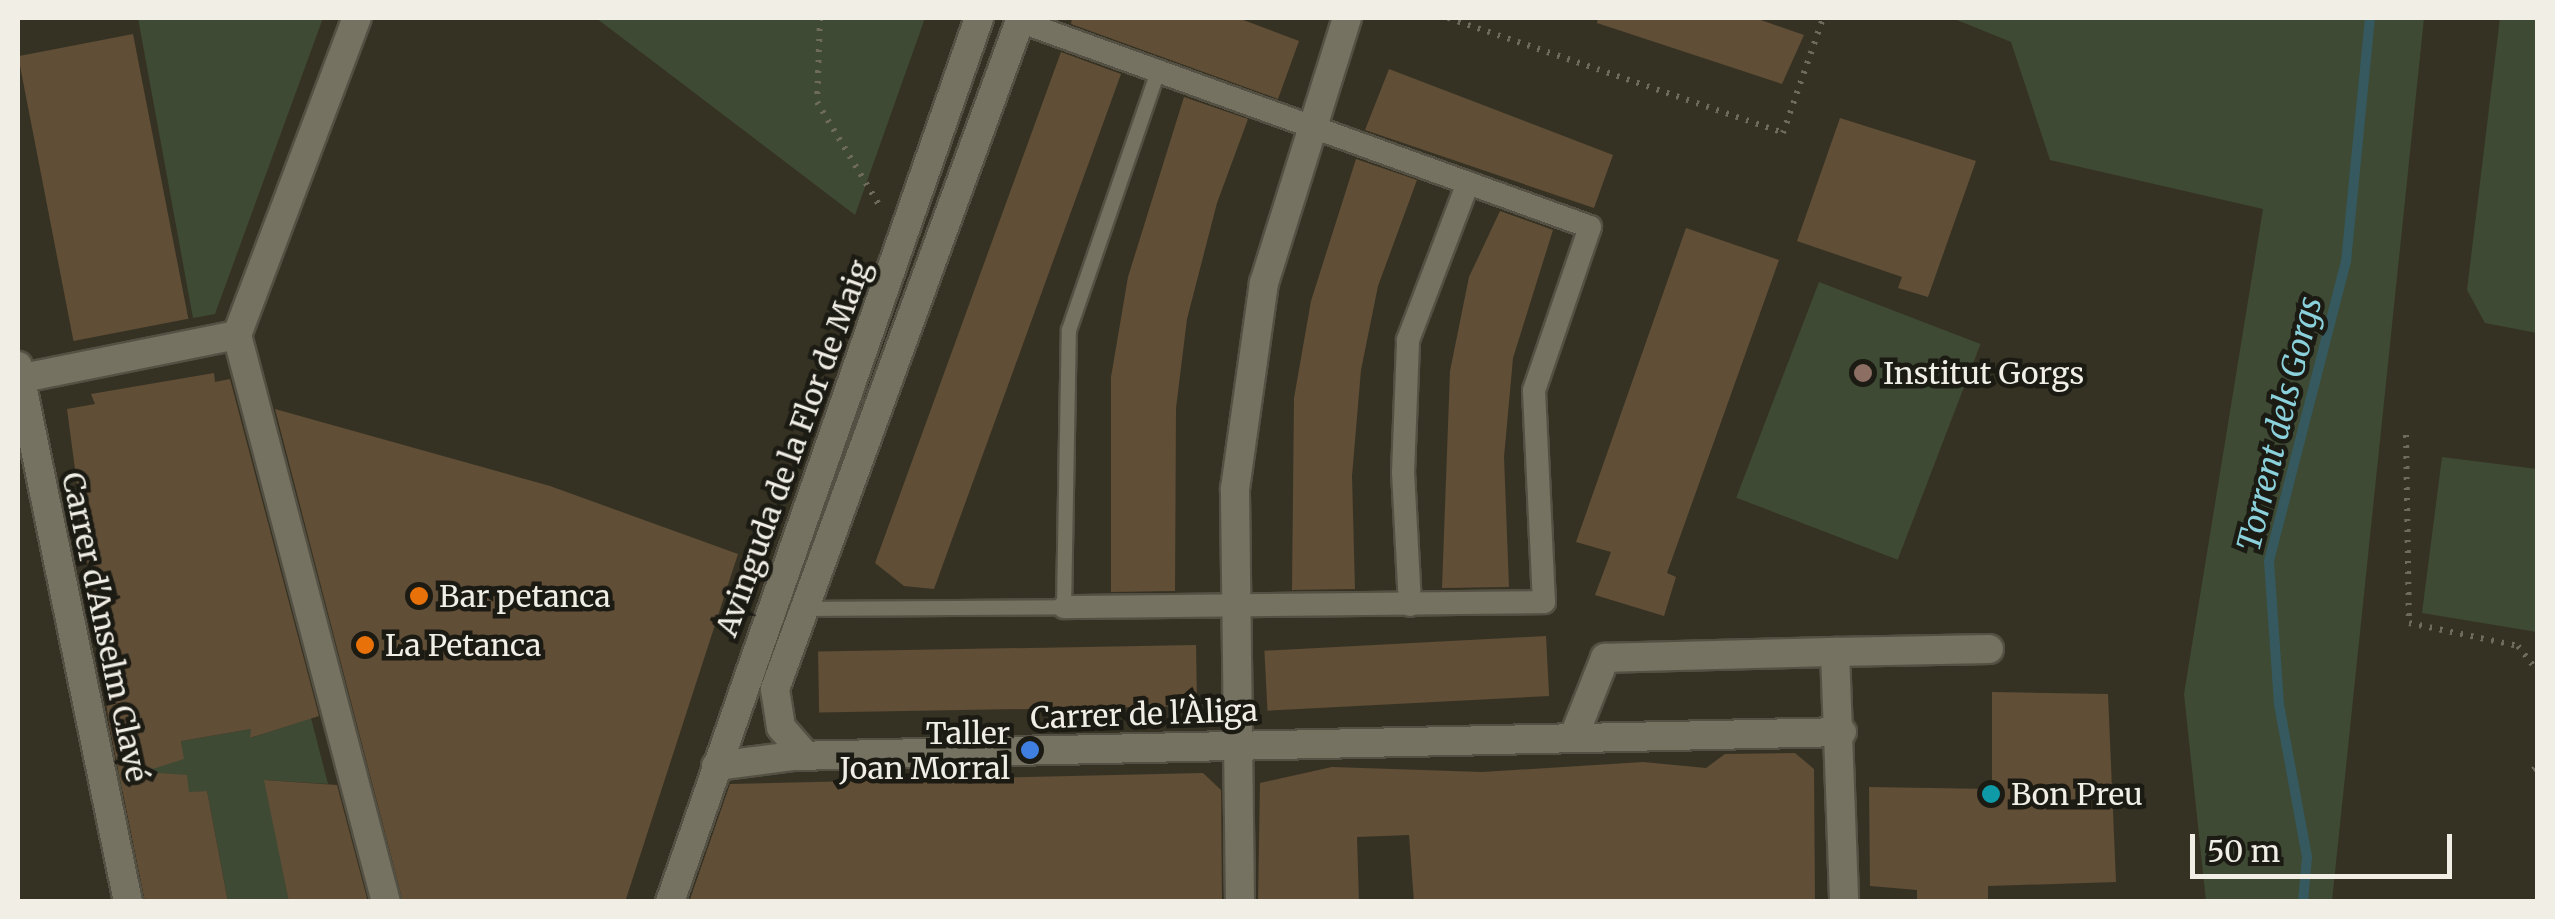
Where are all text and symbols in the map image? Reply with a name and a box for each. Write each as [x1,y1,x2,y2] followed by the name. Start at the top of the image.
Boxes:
[708,255,878,641] street label: Avinguda de la Flor de Maig
[2230,293,2330,555] water label: Torrent dels Gorgs
[1883,355,2084,391] place label: Institut Gorgs
[1852,362,1874,384] marker: Institut Gorgs
[55,469,155,785] street label: Carrer d'Anselm Clavé
[439,578,610,614] place label: Bar petanca
[408,585,430,607] marker: Bar petanca
[385,627,541,663] place label: La Petanca
[354,634,376,656] marker: La Petanca
[1030,692,1258,736] street label: Carrer de l'Àliga
[840,715,1010,786] place label: Taller Joan Morral
[1019,739,1041,761] marker: Taller Joan Morral
[2011,776,2143,812] place label: Bon Preu
[1980,783,2002,805] marker: Bon Preu
[2195,814,2458,876] scale bar
[2207,832,2280,870] text: 50 m

